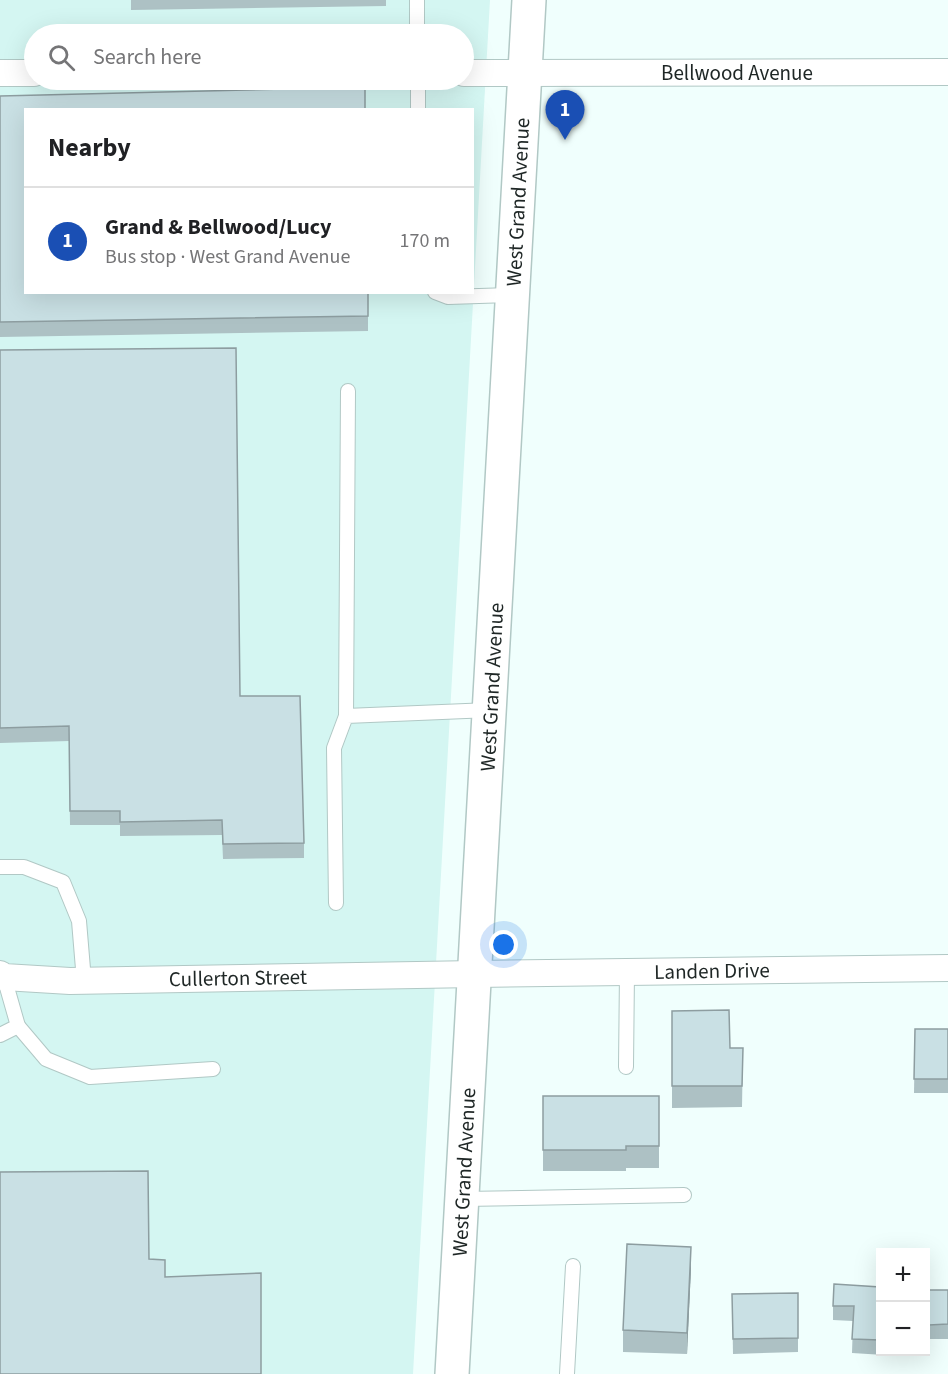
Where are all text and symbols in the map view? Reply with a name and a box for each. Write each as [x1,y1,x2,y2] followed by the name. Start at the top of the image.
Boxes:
[24,24,474,90] search box
[45,41,78,74] icon: search
[93,41,201,73] text: Search here
[661,58,813,88] street label: Bellwood Avenue
[546,90,584,140] pin: 1
[499,117,537,287] street label: West Grand Avenue
[48,129,131,166] text: Nearby
[105,211,332,243] text: Grand & Bellwood/Lucy
[62,227,73,255] text: 1
[400,227,450,255] text: 170 m
[105,243,350,271] text: Bus stop · West Grand Avenue
[473,602,511,772] street label: West Grand Avenue
[489,930,518,959] your location
[654,955,770,987] street label: Landen Drive
[169,962,307,994] street label: Cullerton Street
[445,1087,483,1257] street label: West Grand Avenue
[876,1248,930,1356] map controls
[876,1248,930,1302] button: +
[876,1302,930,1356] button: −

